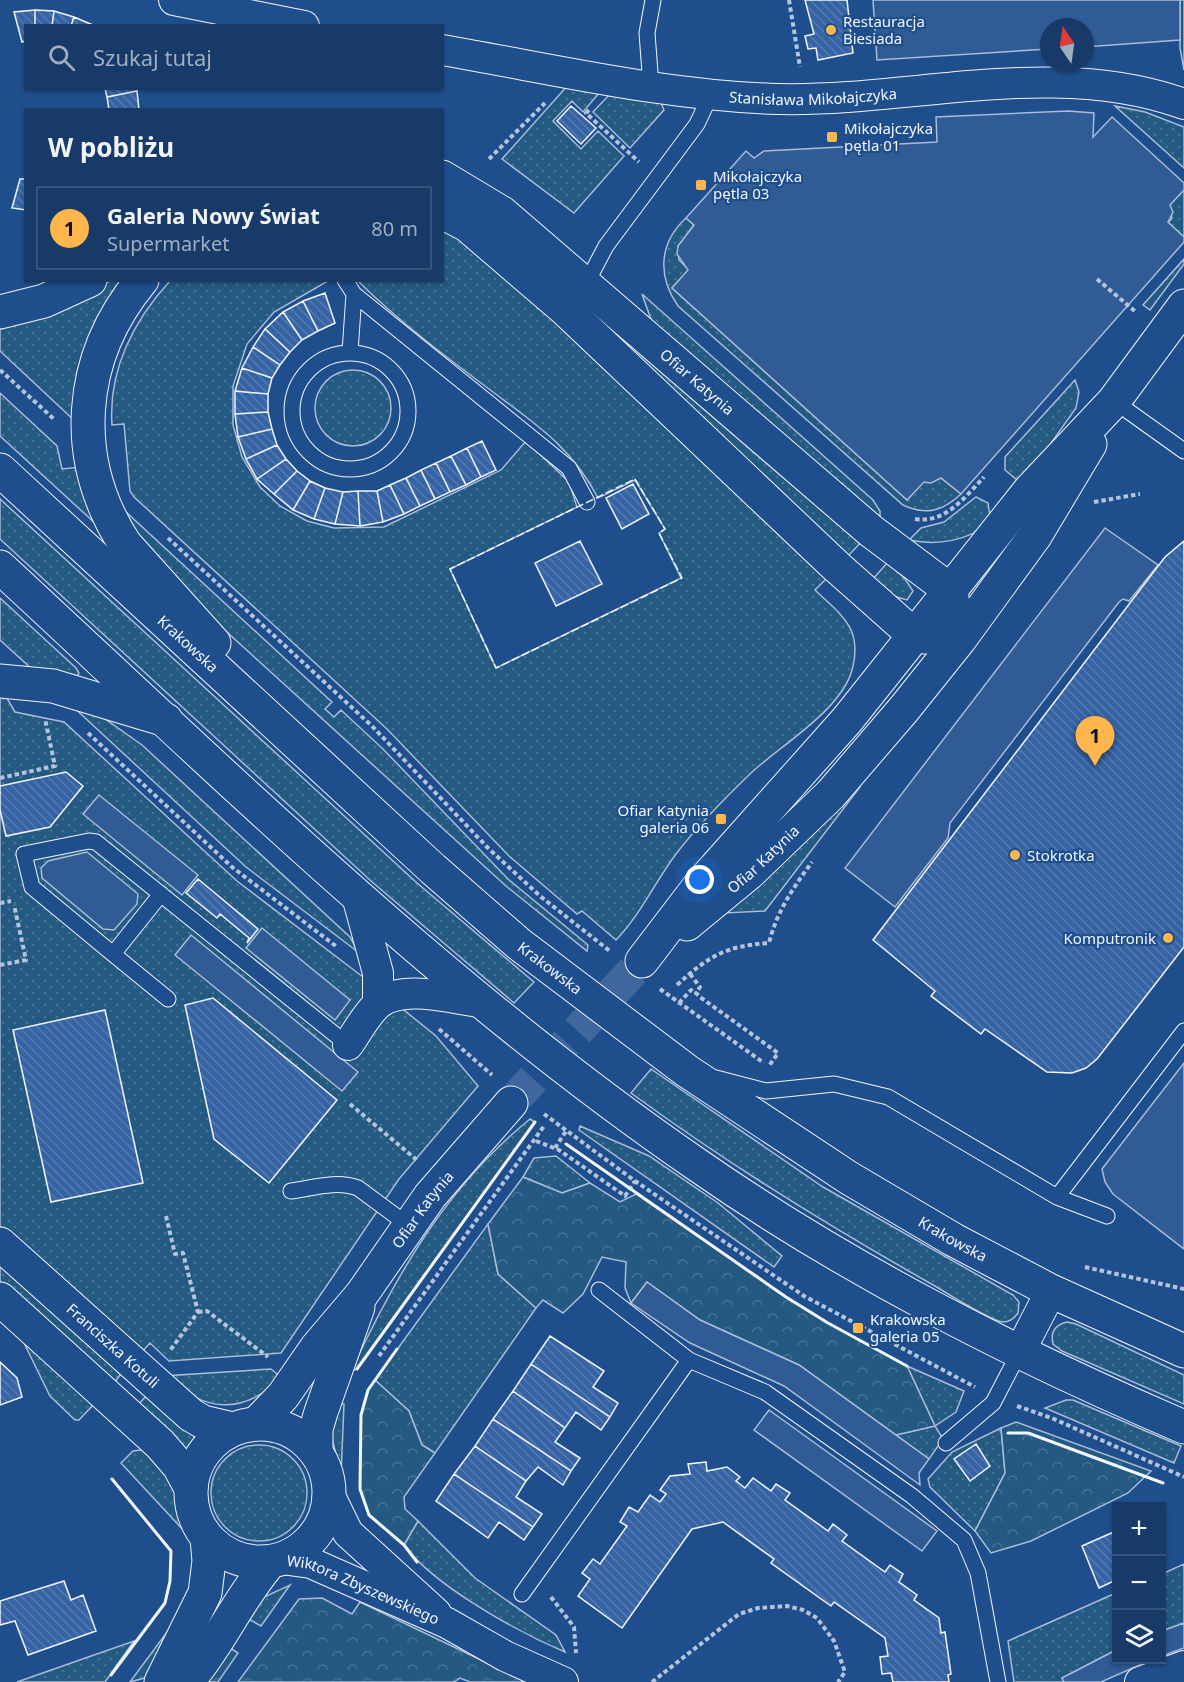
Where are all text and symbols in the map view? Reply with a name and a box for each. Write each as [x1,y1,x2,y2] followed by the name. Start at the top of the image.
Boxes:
[843,11,925,48] place label: Restauracja Biesiada
[1040,18,1094,72] north arrow
[824,23,838,37] marker: Restauracja Biesiada
[24,24,444,90] search box
[45,41,78,74] icon: search
[93,42,212,72] text: Szukaj tutaj
[728,83,898,109] street label: Stanisława Mikołajczyka
[844,118,933,155] place label: Mikołajczyka pętla 01
[48,129,174,165] text: W pobliżu
[825,130,839,144] marker: Mikołajczyka pętla 01
[713,166,802,203] place label: Mikołajczyka pętla 03
[694,178,708,192] marker: Mikołajczyka pętla 03
[107,200,320,230] text: Galeria Nowy Świat
[64,215,75,242] text: 1
[371,215,418,242] text: 80 m
[107,230,230,257] text: Supermarket
[656,344,739,419] street label: Ofiar Katynia
[154,610,223,677] street label: Krakowska
[1076,716,1114,766] pin: 1
[617,800,709,837] place label: Ofiar Katynia galeria 06
[714,812,728,826] marker: Ofiar Katynia galeria 06
[722,820,803,897] street label: Ofiar Katynia
[1027,845,1095,865] place label: Stokrotka
[1008,848,1022,862] marker: Stokrotka
[685,865,714,894] your location
[1064,928,1156,948] place label: Komputronik
[1161,931,1175,945] marker: Komputronik
[514,937,586,998] street label: Krakowska
[387,1166,458,1252] street label: Ofiar Katynia
[915,1211,991,1266] street label: Krakowska
[63,1299,164,1392] street label: Franciszka Kotuli
[870,1309,946,1346] place label: Krakowska galeria 05
[851,1321,865,1335] marker: Krakowska galeria 05
[1112,1502,1166,1664] map controls
[1112,1502,1166,1556] button: +
[286,1550,443,1629] street label: Wiktora Zbyszewskiego
[1112,1556,1166,1610] button: −
[1112,1610,1166,1664] button: layers

